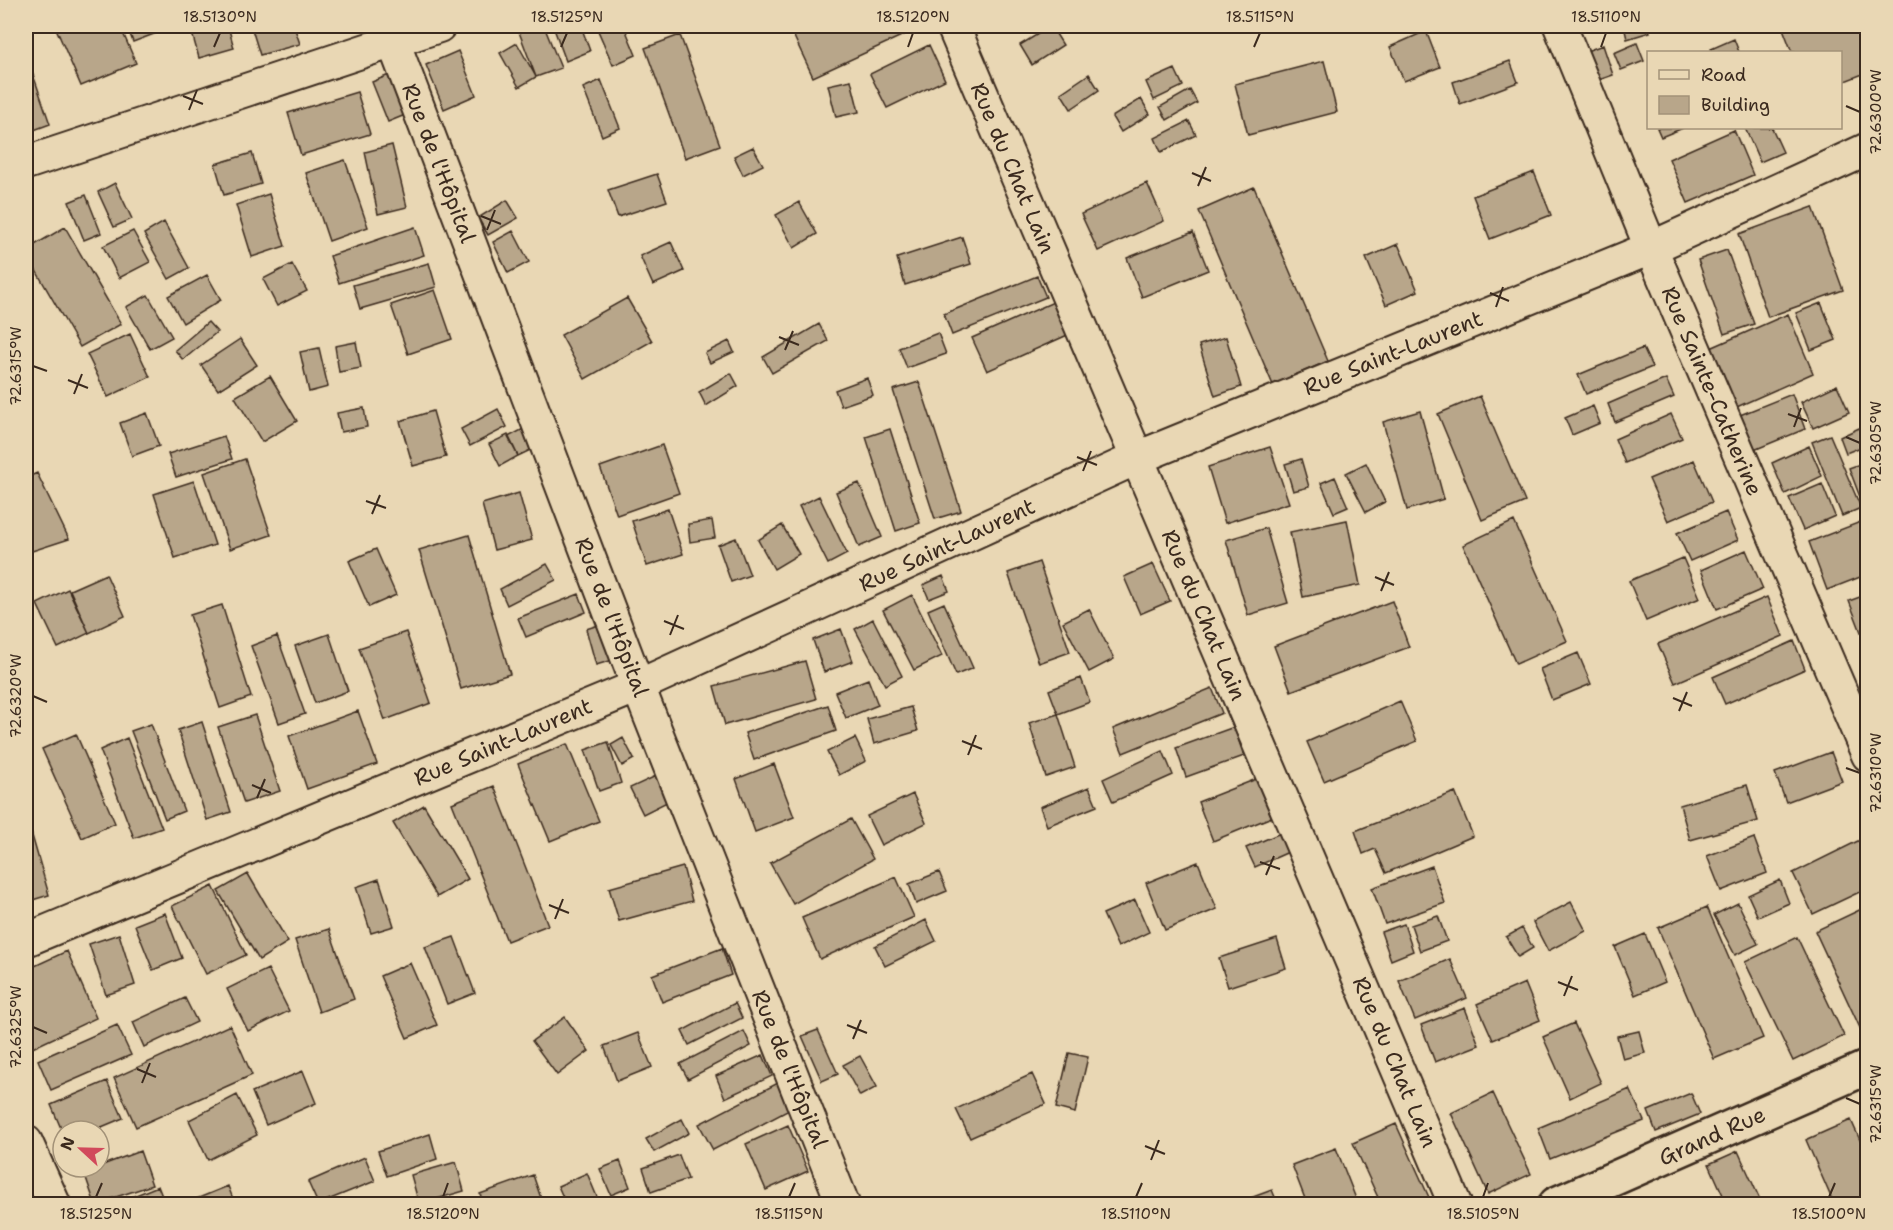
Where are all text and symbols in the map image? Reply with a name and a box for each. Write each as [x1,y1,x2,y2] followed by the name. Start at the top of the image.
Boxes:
[183,7,257,27] text: 18.5130°N
[531,7,603,27] text: 18.5125°N
[876,7,950,27] text: 18.5120°N
[1226,7,1294,27] text: 18.5115°N
[1571,7,1641,27] text: 18.5110°N
[1647,51,1842,129] legend
[1701,63,1746,87] text: Road
[1866,69,1886,155] text: 72.6300°W
[964,78,1062,258] street label: Rue du Chat Lain
[395,79,483,247] street label: Rue de l'Hôpital
[1701,93,1770,117] text: Building
[1655,282,1769,500] street label: Rue Sainte-Catherine
[1299,304,1487,402] street label: Rue Saint-Laurent
[6,326,26,406] text: 72.6315°W
[1866,401,1886,485] text: 72.6305°W
[854,491,1040,599] street label: Rue Saint-Laurent
[1155,525,1253,705] street label: Rue du Chat Lain
[568,533,656,701] street label: Rue de l'Hôpital
[6,654,26,738] text: 72.6320°W
[409,691,597,793] street label: Rue Saint-Laurent
[1866,733,1886,813] text: 72.6310°W
[1346,972,1444,1152] street label: Rue du Chat Lain
[6,985,26,1069] text: 72.6325°W
[745,985,835,1153] street label: Rue de l'Hôpital
[1866,1064,1886,1144] text: 72.6315°W
[1654,1100,1770,1172] street label: Grand Rue
[51,1119,111,1179] north arrow
[55,1134,80,1153] text: N
[60,1204,132,1224] text: 18.5125°N
[406,1204,480,1224] text: 18.5120°N
[755,1204,823,1224] text: 18.5115°N
[1101,1204,1171,1224] text: 18.5110°N
[1446,1204,1520,1224] text: 18.5105°N
[1792,1204,1866,1224] text: 18.5100°N

